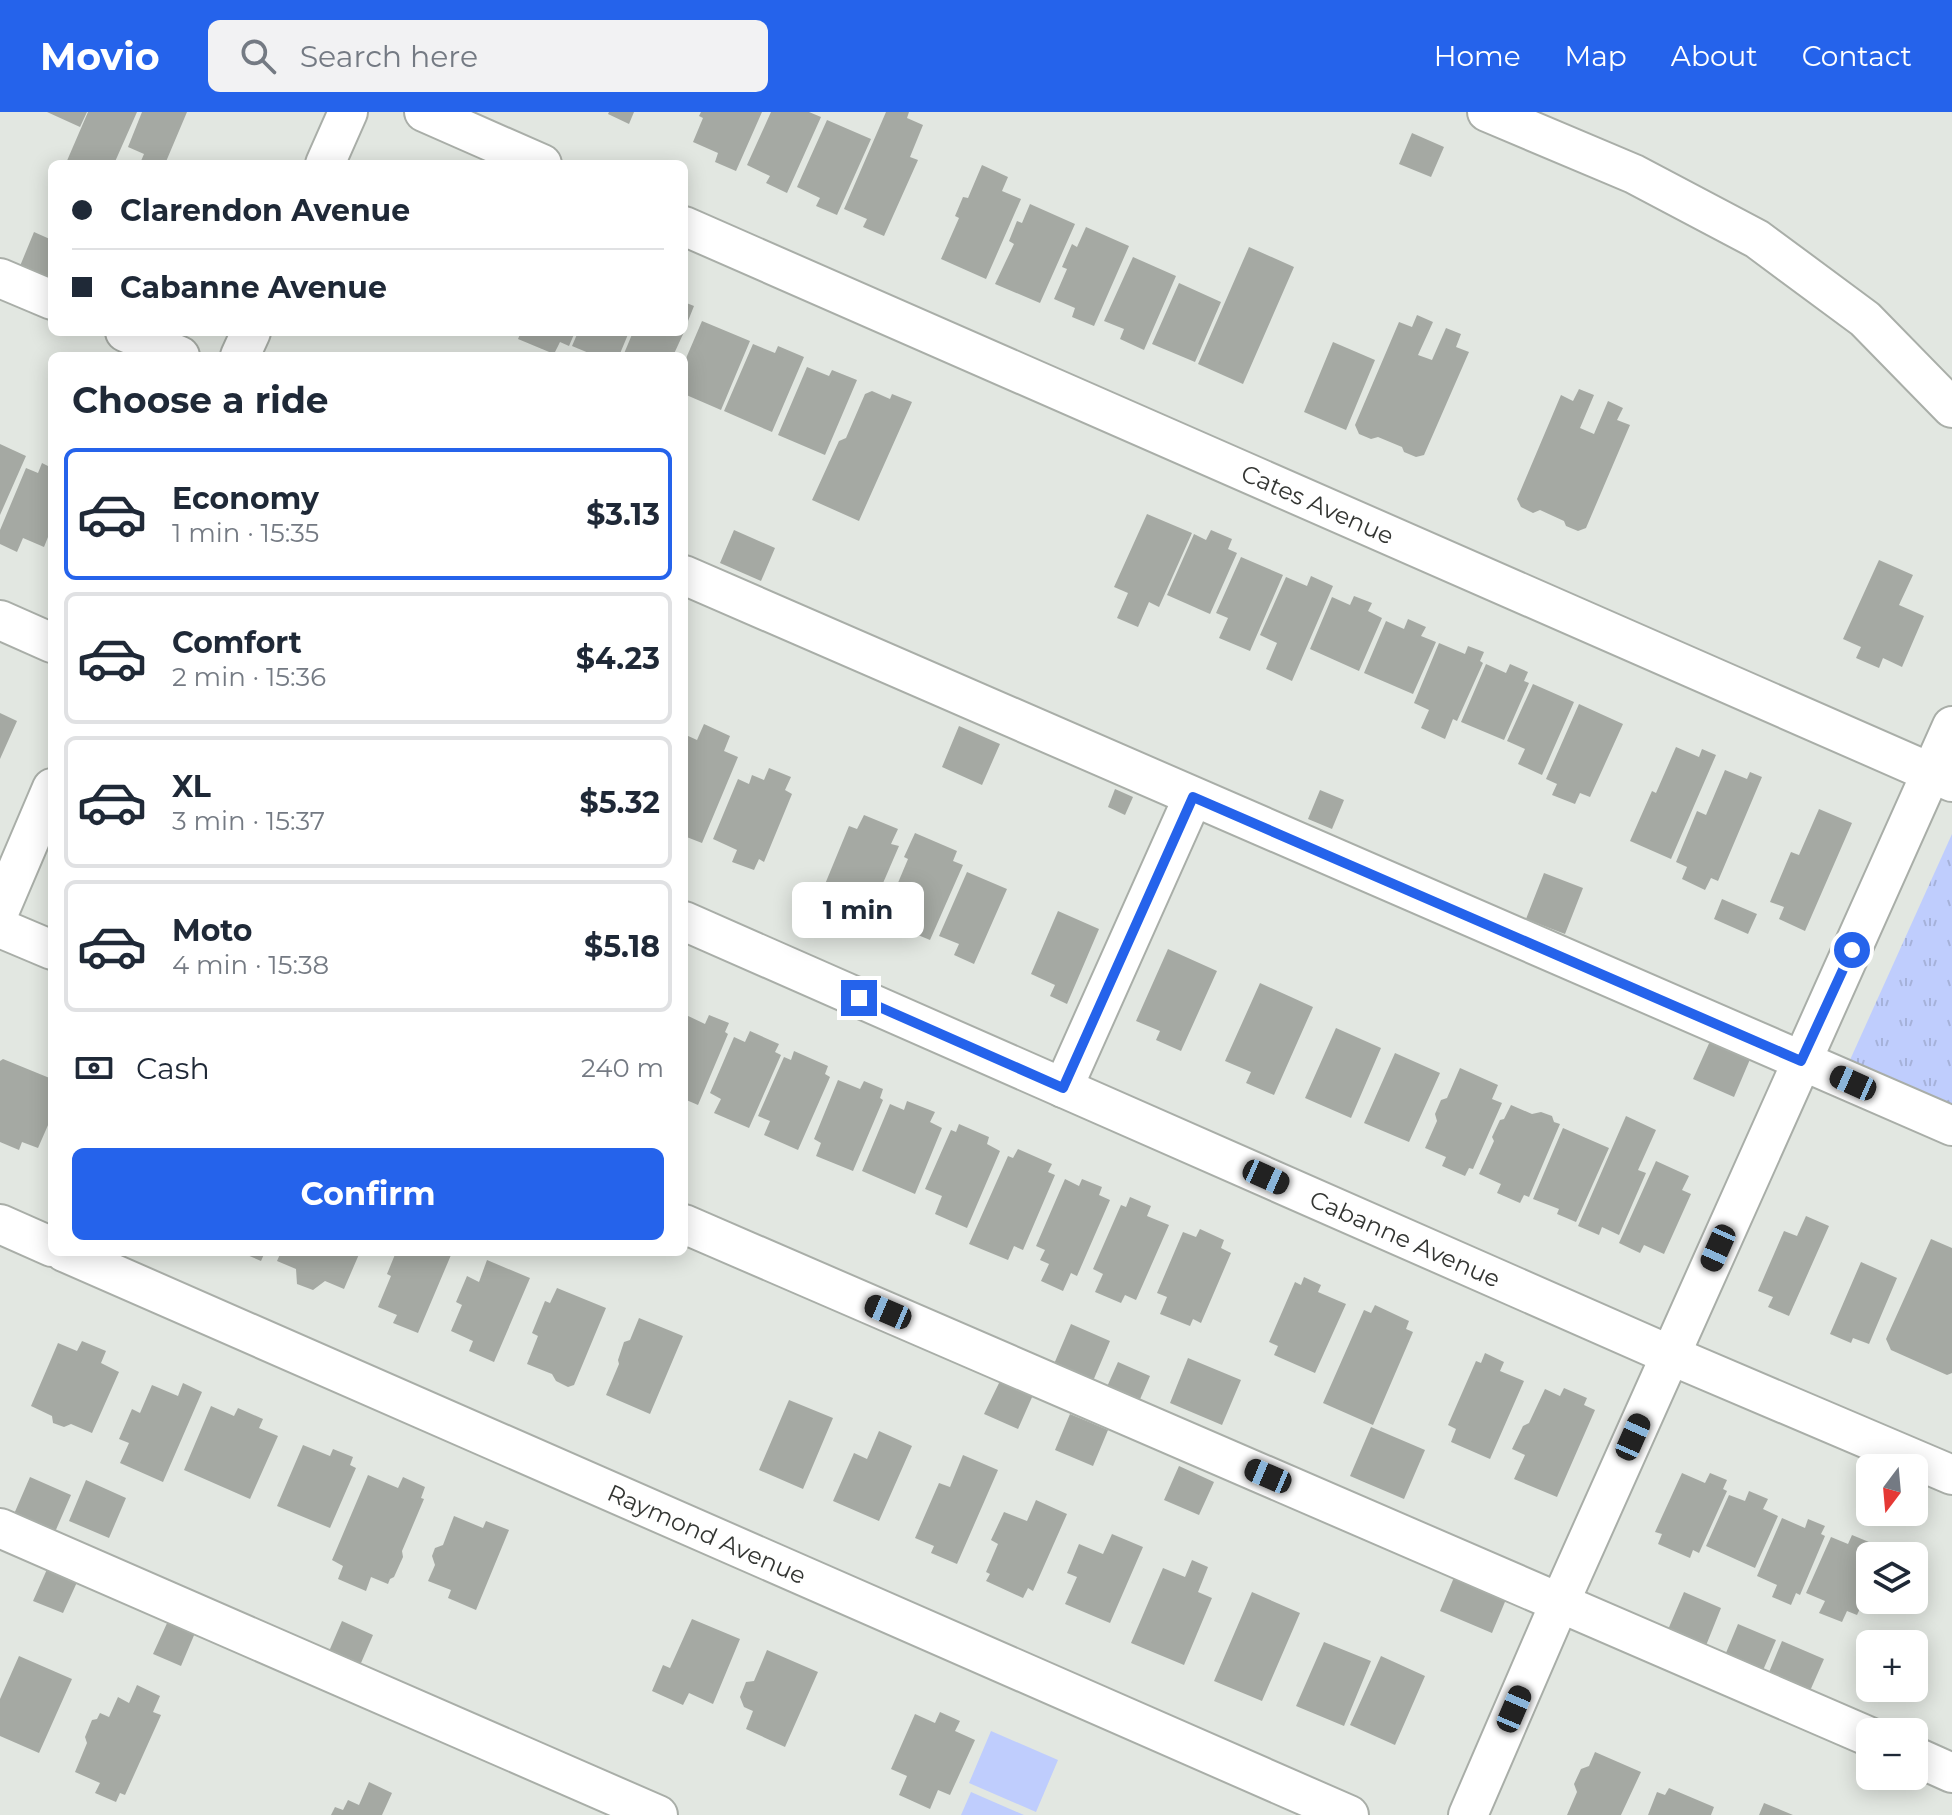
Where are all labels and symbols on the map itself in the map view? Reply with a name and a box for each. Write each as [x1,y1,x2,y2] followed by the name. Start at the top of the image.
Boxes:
[1237,458,1398,550] street label: Cates Avenue
[793,882,925,938] callout: 1 min
[1834,932,1870,968] route start
[841,980,877,1016] route end
[1826,1062,1880,1104] car
[1239,1156,1293,1198] car
[1305,1184,1505,1293] street label: Cabanne Avenue
[1697,1221,1739,1275] car
[861,1292,915,1332] car
[1612,1410,1654,1464] car
[1856,1454,1928,1526] north arrow
[1241,1456,1295,1496] car
[603,1478,811,1590] street label: Raymond Avenue
[1494,1682,1534,1736] car

